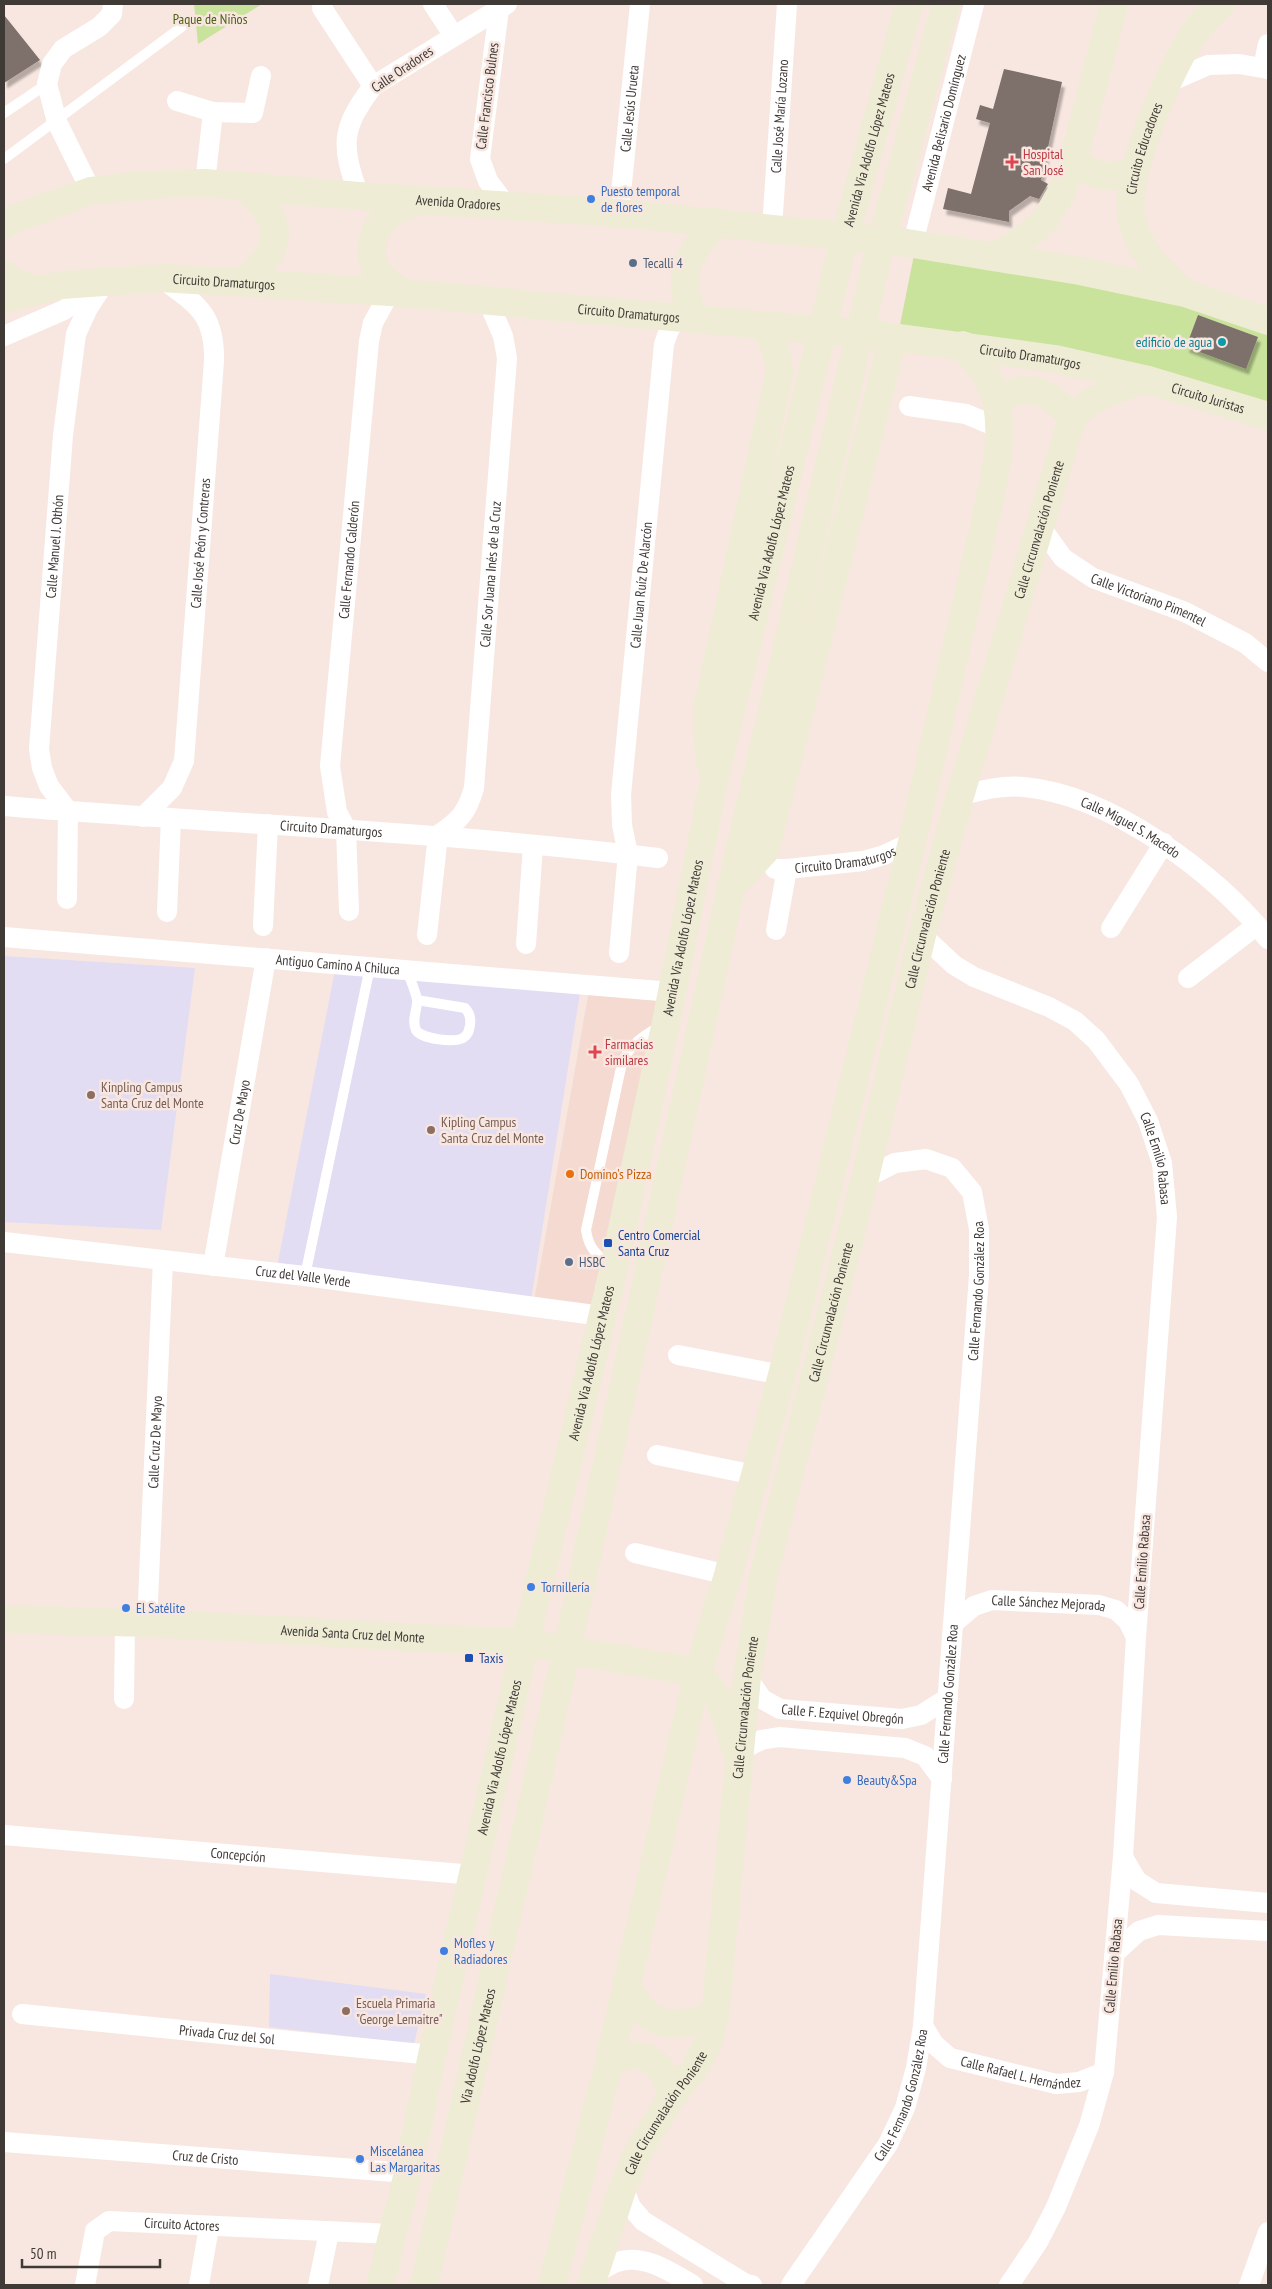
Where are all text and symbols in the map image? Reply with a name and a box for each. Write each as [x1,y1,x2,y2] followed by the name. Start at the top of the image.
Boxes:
[173,10,248,28] park label: Paque de Niños
[472,41,503,150] street label: Calle Francisco Bulnes
[368,42,437,96] street label: Calle Oradores
[918,52,970,193] street label: Avenida Belisario Domínguez
[767,59,792,174] street label: Calle José María Lozano
[616,64,643,153] street label: Calle Jesús Urueta
[839,70,899,229] street label: Avenida Via Adolfo López Mateos
[1122,99,1167,195] street label: Circuito Educadores
[1023,145,1064,179] place label: Hospital San José
[1005,155,1019,169] marker: Hospital San José
[601,182,680,216] place label: Puesto temporal de flores
[415,191,501,214] street label: Avenida Oradores
[585,193,597,205] marker: Puesto temporal de flores
[643,254,684,272] place label: Tecalli 4
[627,257,639,269] marker: Tecalli 4
[172,270,276,294] street label: Circuito Dramaturgos
[577,300,681,327] street label: Circuito Dramaturgos
[1136,333,1212,351] place label: edificio de agua
[1216,336,1228,348] marker: edificio de agua
[978,340,1083,374] street label: Circuito Dramaturgos
[1169,379,1247,418] street label: Circuito Juristas
[1010,458,1068,601] street label: Calle Circunvalación Poniente
[744,463,799,622] street label: Avenida Via Adolfo López Mateos
[186,477,214,609] street label: Calle José Peón y Contreras
[42,494,67,599] street label: Calle Manuel J. Othón
[335,500,363,620] street label: Calle Fernando Calderón
[476,500,505,648] street label: Calle Sor Juana Inés de la Cruz
[626,521,656,649] street label: Calle Juan Ruíz De Alarcón
[1088,569,1210,631] street label: Calle Victoriano Pimentel
[1078,793,1184,862] street label: Calle Miguel S. Macedo
[280,816,383,841] street label: Circuito Dramaturgos
[794,842,899,877] street label: Circuito Dramaturgos
[901,847,954,990] street label: Calle Circunvalación Poniente
[658,858,707,1017] street label: Avenida Via Adolfo López Mateos
[275,950,401,979] street label: Antiguo Camino A Chiluca
[605,1035,654,1069] place label: Farmacias similares
[589,1046,601,1058] marker: Farmacias similares
[101,1078,204,1112] place label: Kinpling Campus Santa Cruz del Monte
[225,1078,254,1146] street label: Cruz De Mayo
[85,1089,97,1101] marker: Kinpling Campus Santa Cruz del Monte
[1136,1109,1175,1205] street label: Calle Emilio Rabasa
[441,1113,544,1147] place label: Kipling Campus Santa Cruz del Monte
[425,1124,437,1136] marker: Kipling Campus Santa Cruz del Monte
[580,1165,652,1183] place label: Domino's Pizza
[564,1168,576,1180] marker: Domino's Pizza
[964,1220,988,1361] street label: Calle Fernando González Roa
[618,1226,701,1260] place label: Centro Comercial Santa Cruz
[602,1237,614,1249] marker: Centro Comercial Santa Cruz
[804,1240,857,1384] street label: Calle Circunvalación Poniente
[579,1253,606,1271] place label: HSBC
[563,1256,575,1268] marker: HSBC
[255,1261,352,1291] street label: Cruz del Valle Verde
[564,1283,618,1442] street label: Avenida Via Adolfo López Mateos
[144,1395,166,1489] street label: Calle Cruz De Mayo
[1130,1514,1154,1610] street label: Calle Emilio Rabasa
[541,1578,590,1596] place label: Tornillería
[525,1581,537,1593] marker: Tornillería
[991,1591,1108,1616] street label: Calle Sánchez Mejorada
[136,1599,185,1617] place label: El Satélite
[120,1602,132,1614] marker: El Satélite
[280,1621,425,1647] street label: Avenida Santa Cruz del Monte
[934,1624,962,1764] street label: Calle Fernando González Roa
[728,1635,763,1780] street label: Calle Circunvalación Poniente
[479,1649,503,1667] place label: Taxis
[463,1652,475,1664] marker: Taxis
[473,1678,525,1837] street label: Avenida Via Adolfo López Mateos
[781,1700,904,1728] street label: Calle F. Ezquivel Obregón
[857,1771,917,1789] place label: Beauty&Spa
[841,1774,853,1786] marker: Beauty&Spa
[210,1844,266,1866] street label: Concepción
[1100,1918,1126,2014] street label: Calle Emilio Rabasa
[454,1934,508,1968] place label: Mofles y Radiadores
[438,1945,450,1957] marker: Mofles y Radiadores
[456,1986,499,2106] street label: Via Adolfo López Mateos
[356,1994,443,2028] place label: Escuela Primaria "George Lemaitre"
[340,2005,352,2017] marker: Escuela Primaria "George Lemaitre"
[178,2021,276,2048] street label: Privada Cruz del Sol
[870,2028,931,2165] street label: Calle Fernando González Roa
[620,2048,711,2178] street label: Calle Circunvalación Poniente
[959,2052,1082,2093] street label: Calle Rafael L. Hernández
[370,2142,440,2176] place label: Miscelánea Las Margaritas
[172,2146,239,2169] street label: Cruz de Cristo
[354,2153,366,2165] marker: Miscelánea Las Margaritas
[144,2214,220,2235] street label: Circuito Actores
[22,2236,160,2268] scale bar
[30,2244,56,2263] text: 50 m

